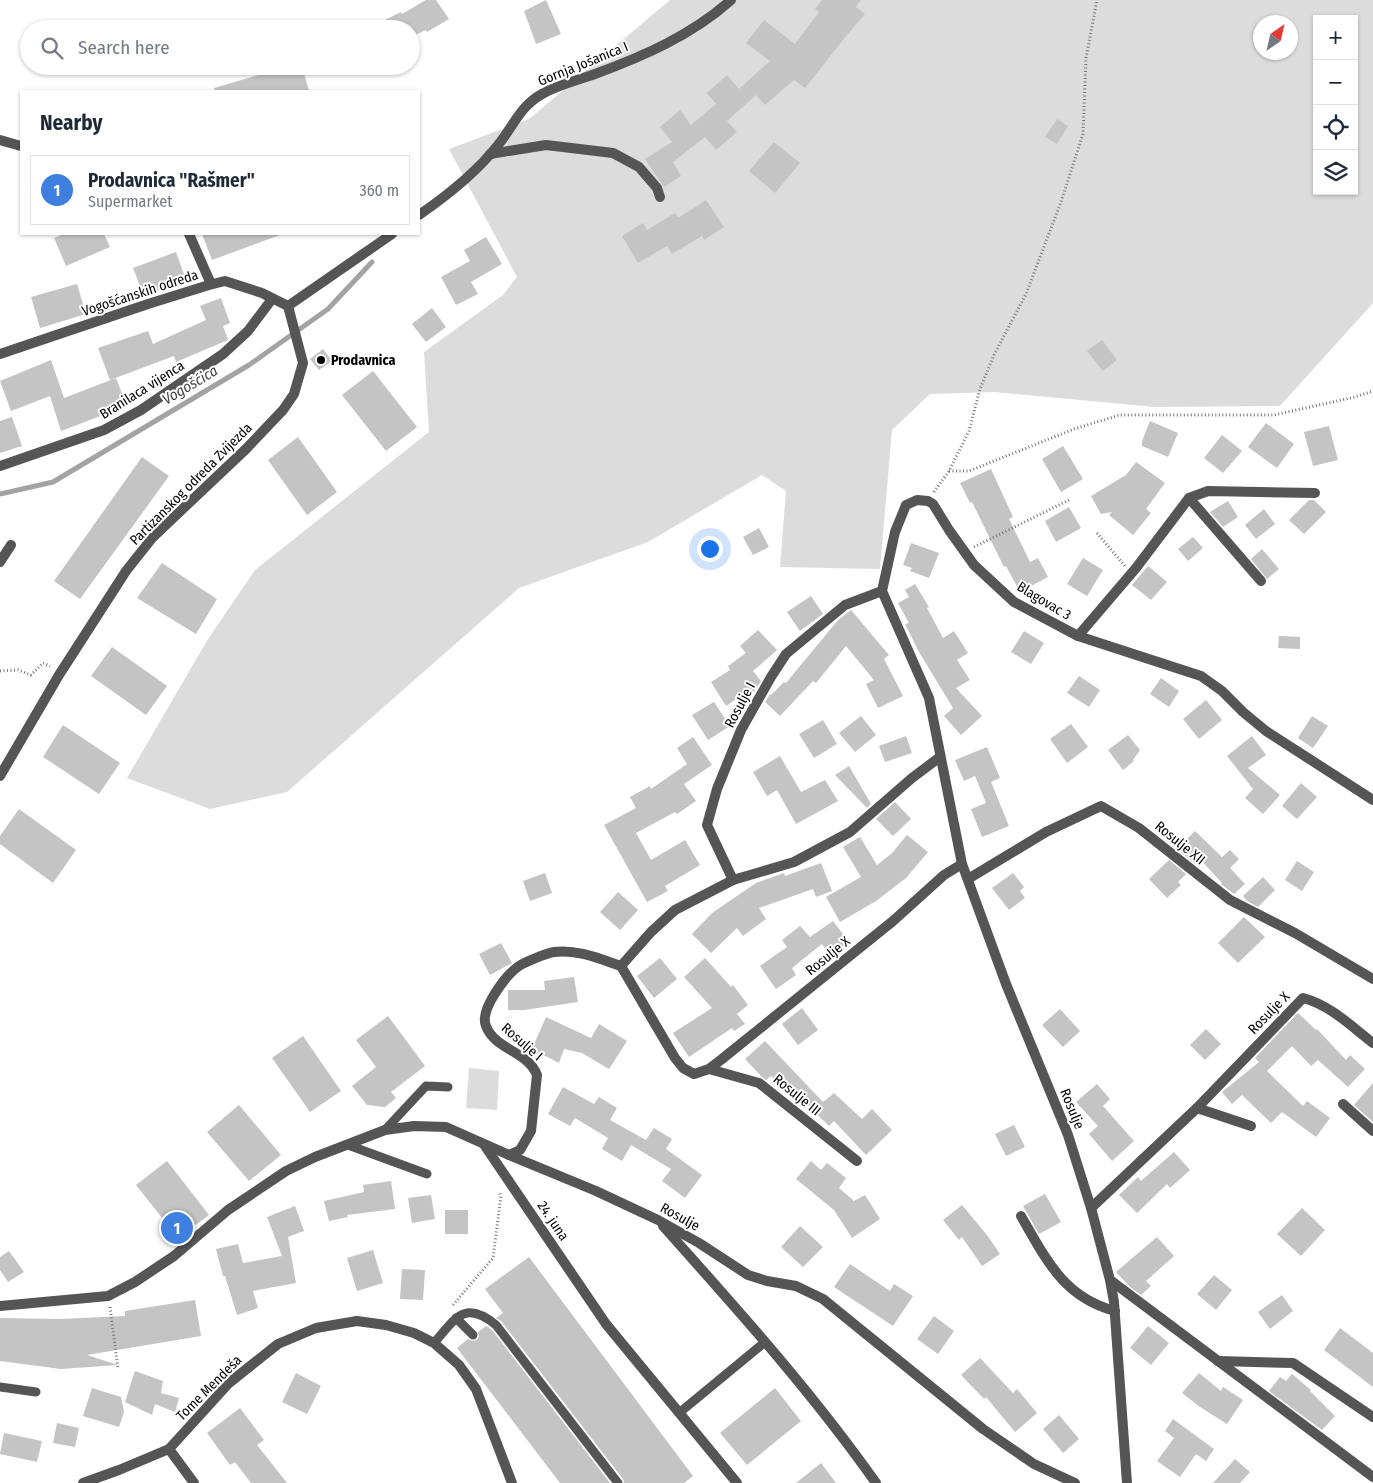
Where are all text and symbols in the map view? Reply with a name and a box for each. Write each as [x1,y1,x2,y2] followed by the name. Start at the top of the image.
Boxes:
[1253,15,1298,60] north arrow
[1313,15,1358,195] map controls
[1313,15,1358,60] button: +
[20,20,420,75] search box
[38,34,66,62] icon: search
[78,36,170,59] text: Search here
[535,38,631,90] street label: Gornja Jošanica I
[1313,60,1358,105] button: −
[1313,105,1358,150] button: locate
[40,110,102,136] text: Nearby
[1313,150,1358,195] button: layers
[88,169,255,192] text: Prodavnica "Rašmer"
[54,181,60,200] text: 1
[359,181,399,200] text: 360 m
[88,192,172,211] text: Supermarket
[80,266,200,320] street label: Vogošćanskih odreda
[331,352,395,369] place label: Prodavnica
[315,354,327,366] marker: Prodavnica
[97,357,188,423] street label: Branilaca vijenca
[159,361,221,408] water label: Vogošćica
[126,419,256,549] street label: Partizanskog odreda Zvijezda
[697,536,723,562] your location
[1014,578,1074,624] street label: Blagovac 3
[721,679,759,731] street label: Rosulje I
[1151,818,1209,868] street label: Rosulje XII
[802,933,854,979] street label: Rosulje X
[1245,988,1293,1038] street label: Rosulje X
[498,1019,546,1065] street label: Rosulje I
[770,1071,824,1119] street label: Rosulje III
[1056,1086,1088,1132] street label: Rosulje
[534,1198,572,1244] street label: 24. juna
[657,1199,703,1235] street label: Rosulje
[161,1209,193,1247] pin: 1
[173,1352,245,1424] street label: Tome Mendeša

